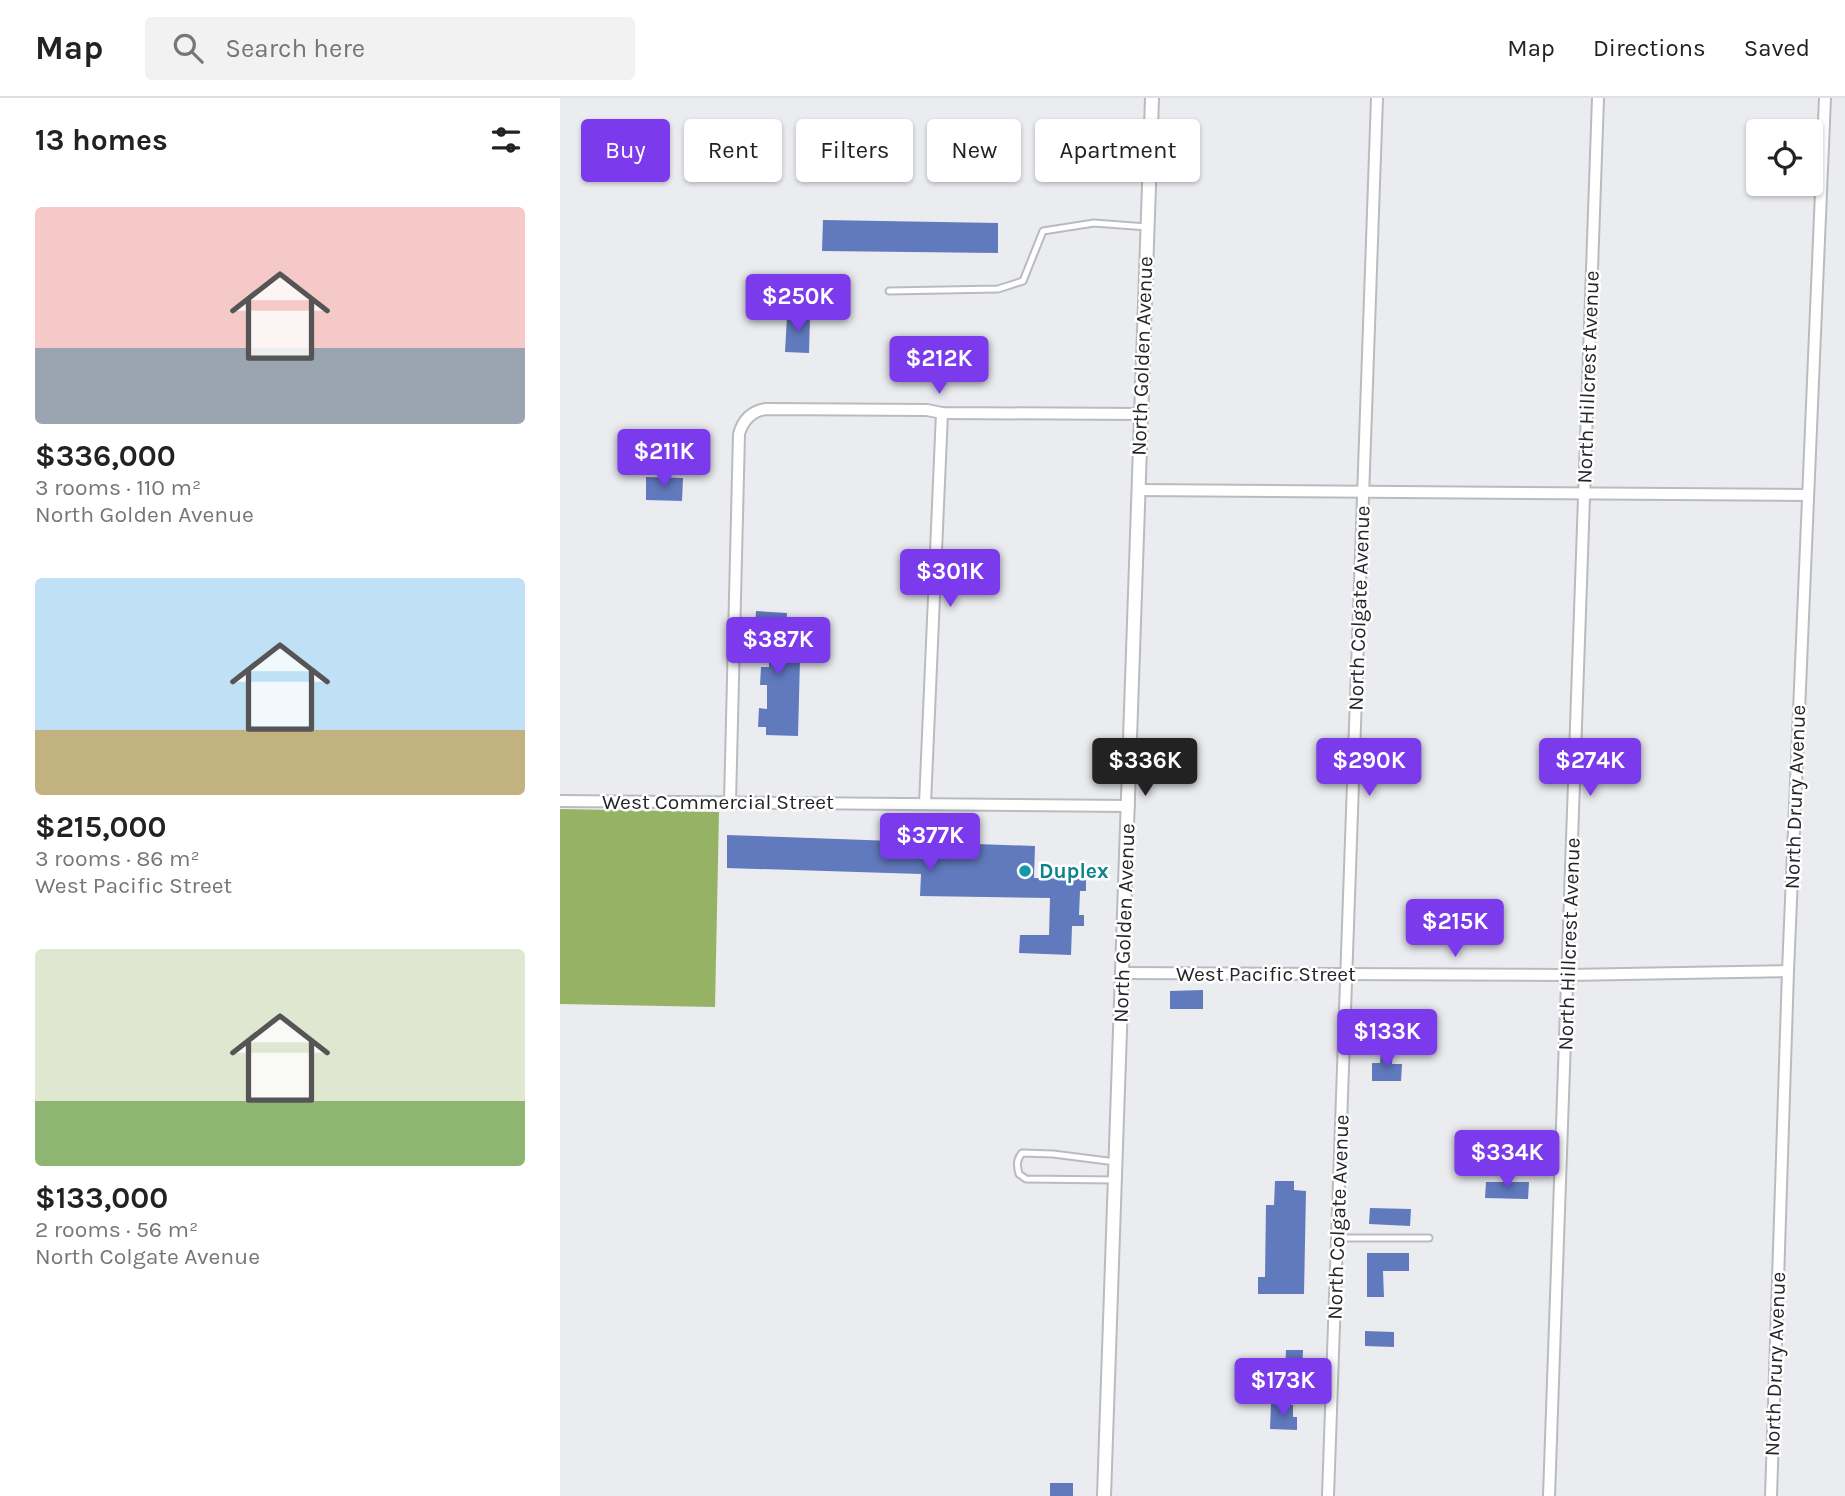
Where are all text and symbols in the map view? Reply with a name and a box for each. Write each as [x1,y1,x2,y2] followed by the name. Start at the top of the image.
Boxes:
[145,17,635,80] search box
[35,29,103,67] text: Map
[169,29,207,67] icon: search
[225,33,365,64] text: Search here
[1507,34,1555,62] text: Map
[1593,34,1706,62] text: Directions
[1744,34,1810,62] text: Saved
[581,119,670,182] chip: Buy
[684,119,782,182] chip: Rent
[796,119,913,182] chip: Filters
[927,119,1021,182] chip: New
[1035,119,1200,182] chip: Apartment
[1746,119,1823,196] map controls
[1746,119,1823,196] button: locate
[487,121,525,159] icon: filters
[35,122,168,158] text: 13 homes
[217,253,343,379] icon: home
[1127,256,1157,456] street label: North Golden Avenue
[1572,270,1604,484] street label: North Hillcrest Avenue
[749,274,847,334] pin: $250K
[762,283,834,310] text: $250K
[890,336,988,396] pin: $212K
[906,345,972,372] text: $212K
[615,430,713,489] pin: $211K
[35,438,176,474] text: $336,000
[633,438,695,465] text: $211K
[35,474,201,501] text: 3 rooms · 110 m²
[35,501,254,528] text: North Golden Avenue
[1343,505,1375,711] street label: North Colgate Avenue
[901,550,999,609] pin: $301K
[916,558,984,585] text: $301K
[729,618,827,677] pin: $387K
[217,624,343,750] icon: home
[742,626,814,653] text: $387K
[1780,704,1810,890] street label: North Drury Avenue
[1096,738,1194,798] pin: $336K
[1320,738,1418,798] pin: $290K
[1541,738,1639,798] pin: $274K
[1108,747,1182,774] text: $336K
[1332,747,1406,774] text: $290K
[1555,747,1625,774] text: $274K
[602,790,834,814] street label: West Commercial Street
[35,809,167,845] text: $215,000
[881,814,979,873] pin: $377K
[896,822,964,849] text: $377K
[1109,823,1139,1023] street label: North Golden Avenue
[1553,837,1585,1051] street label: North Hillcrest Avenue
[35,845,200,872] text: 3 rooms · 86 m²
[1039,859,1109,883] place label: Duplex
[1017,863,1033,879] marker: Duplex
[35,872,232,899] text: West Pacific Street
[1406,900,1504,959] pin: $215K
[1422,908,1488,935] text: $215K
[1176,962,1356,986] street label: West Pacific Street
[217,995,343,1121] icon: home
[1338,1010,1436,1069] pin: $133K
[1353,1018,1421,1045] text: $133K
[1322,1114,1354,1320] street label: North Colgate Avenue
[1458,1130,1556,1190] pin: $334K
[1470,1139,1544,1166] text: $334K
[35,1180,168,1216] text: $133,000
[35,1216,198,1243] text: 2 rooms · 56 m²
[35,1243,260,1270] text: North Colgate Avenue
[1760,1271,1790,1457] street label: North Drury Avenue
[1234,1358,1332,1418] pin: $173K
[1251,1367,1315,1394] text: $173K

